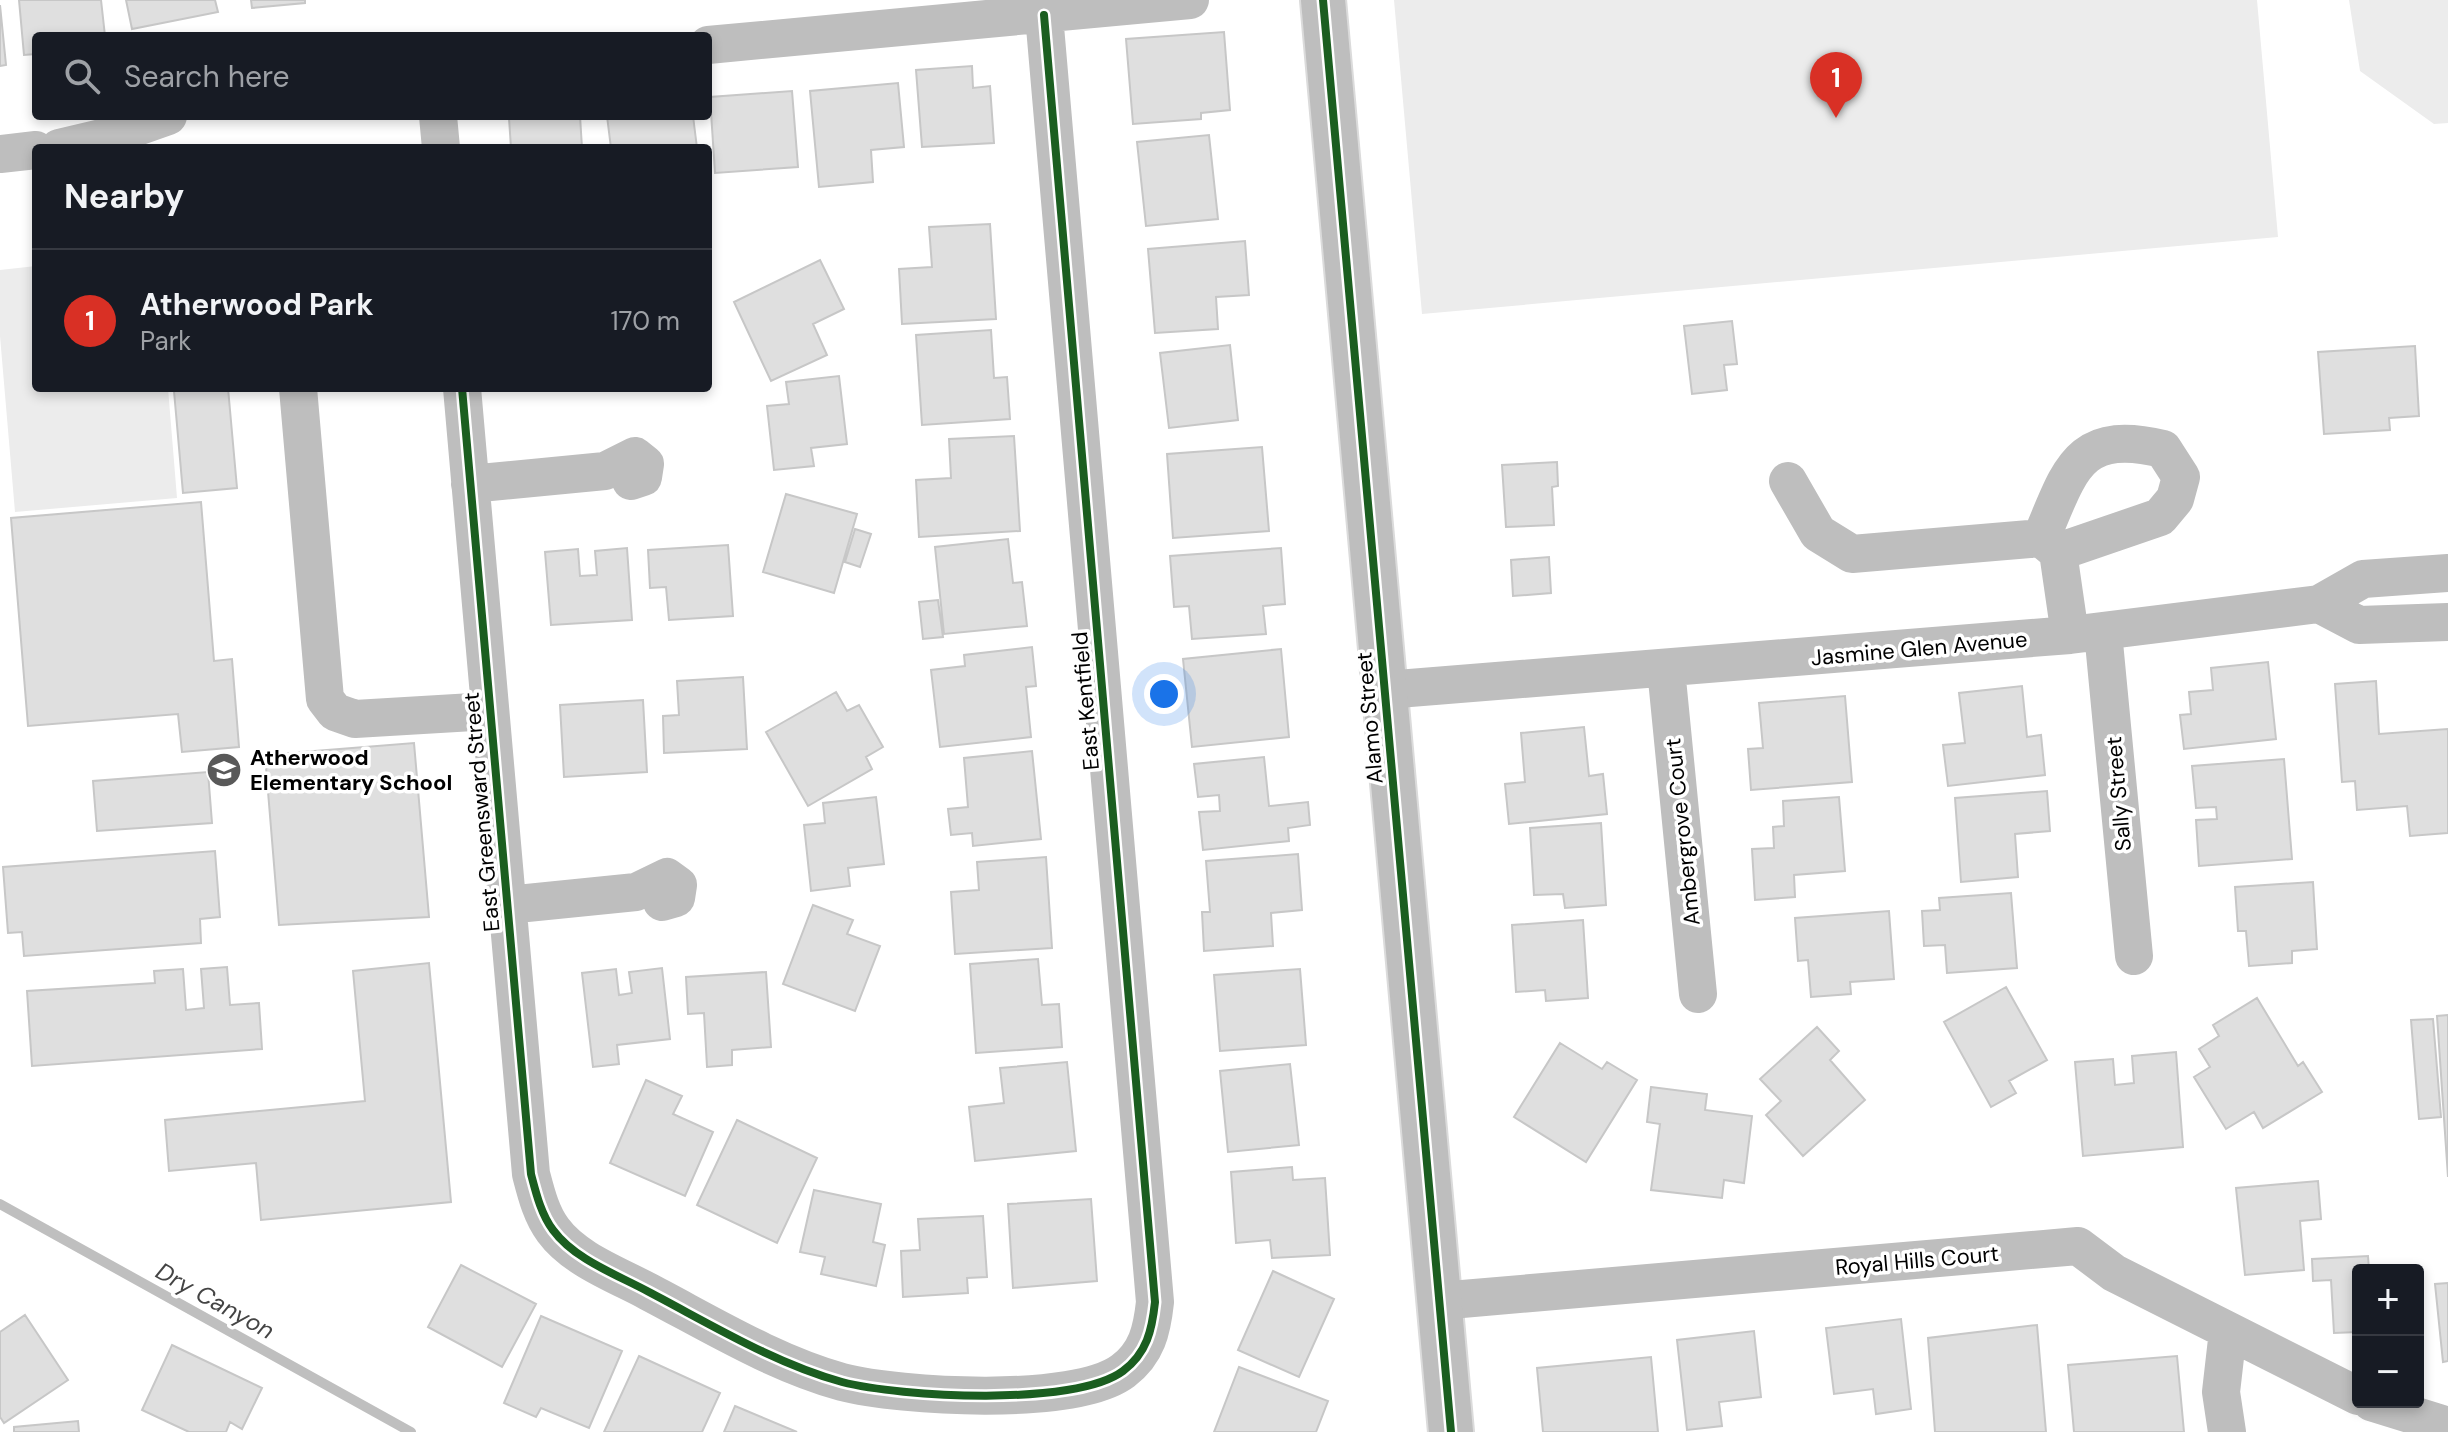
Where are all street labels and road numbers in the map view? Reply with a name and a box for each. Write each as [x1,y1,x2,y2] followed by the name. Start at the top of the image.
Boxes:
[1810,625,2029,672] street label: Jasmine Glen Avenue
[1065,631,1106,771] street label: East Kentfield
[1349,651,1390,785] street label: Alamo Street
[457,691,506,933] street label: East Greensward Street
[2099,735,2138,852] street label: Sally Street
[1658,737,1707,927] street label: Ambergrove Court
[1834,1239,2000,1282] street label: Royal Hills Court

